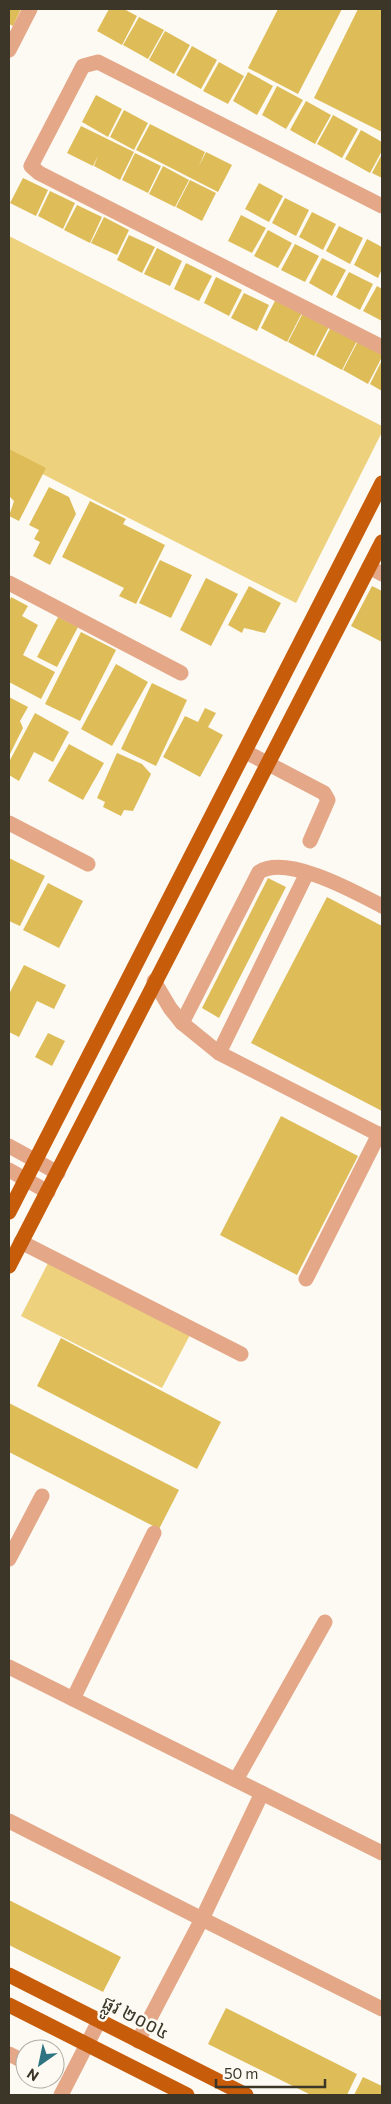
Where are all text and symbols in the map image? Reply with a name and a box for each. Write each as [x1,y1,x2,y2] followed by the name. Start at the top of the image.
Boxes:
[96,1990,174,2049] street label: ផ្លូវ ២០០៤
[15,2039,65,2089] north arrow
[216,2056,325,2088] scale bar
[224,2064,258,2082] text: 50 m
[24,2065,42,2085] text: N

